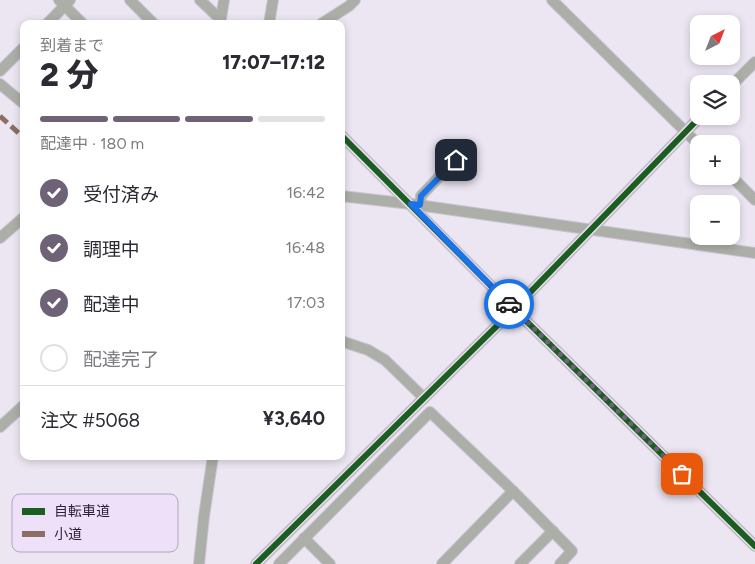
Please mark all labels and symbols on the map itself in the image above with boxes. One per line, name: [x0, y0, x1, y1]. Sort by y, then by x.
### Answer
north arrow: [690, 15, 740, 65]
pin: [435, 139, 477, 181]
courier: [484, 279, 534, 329]
pin: [661, 453, 703, 495]
legend: [12, 494, 178, 552]
text: 自転車道: [54, 503, 110, 520]
text: 小道: [54, 526, 82, 543]

